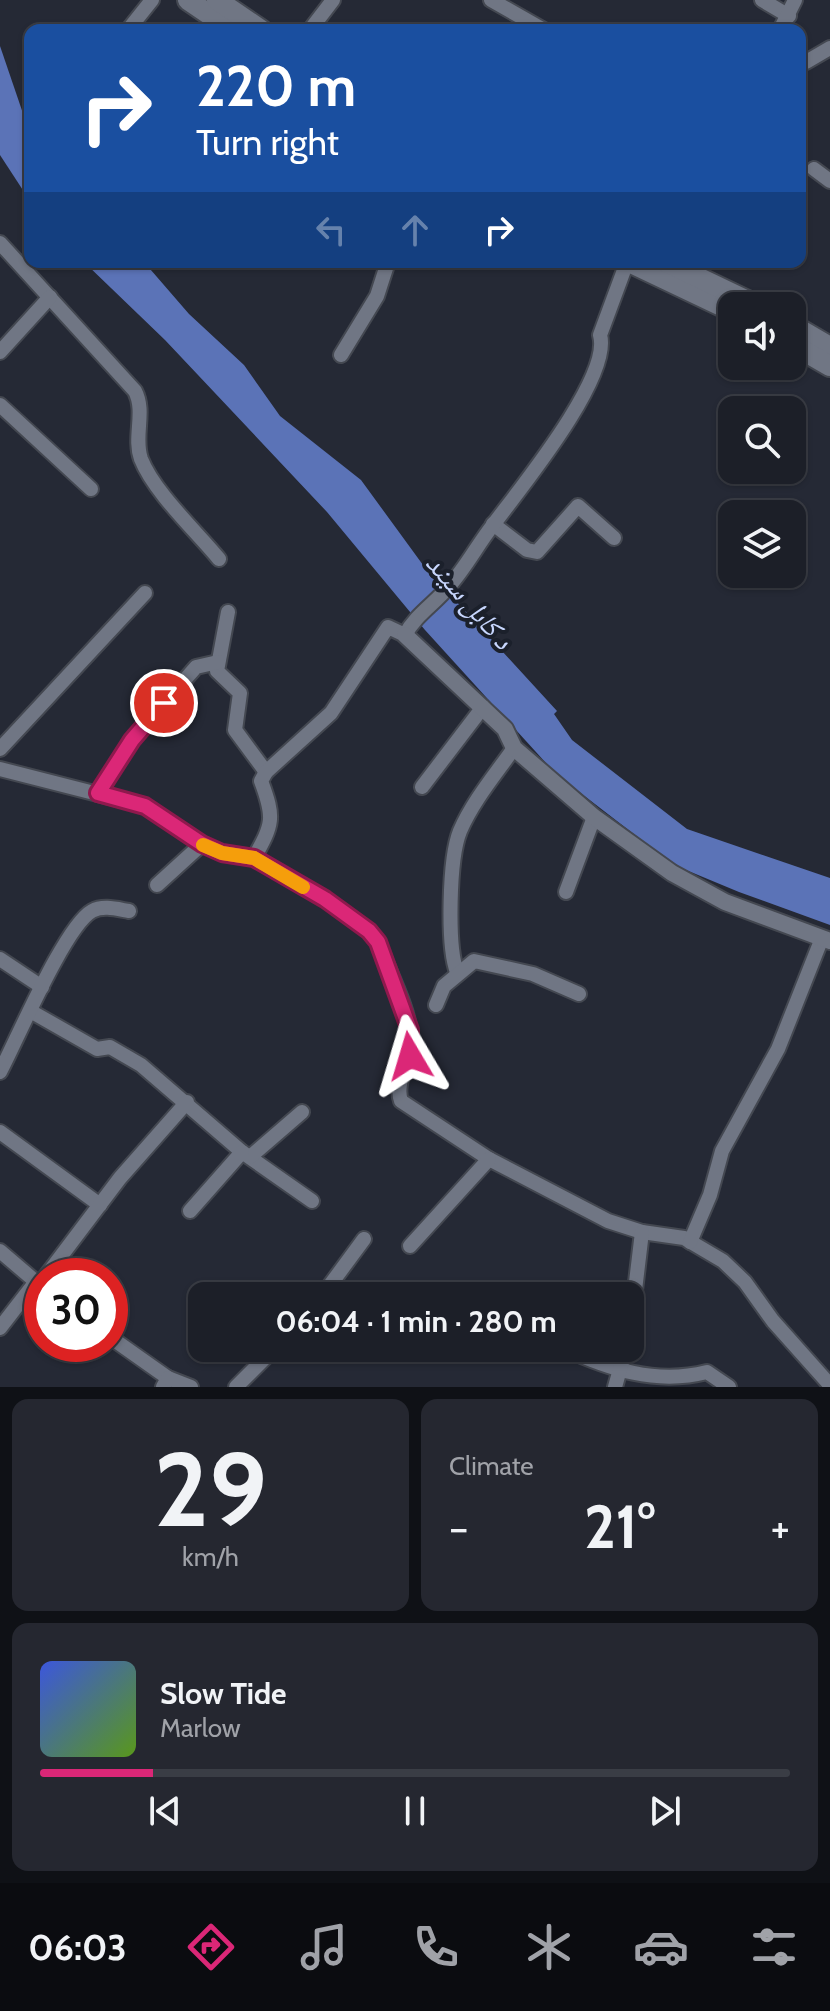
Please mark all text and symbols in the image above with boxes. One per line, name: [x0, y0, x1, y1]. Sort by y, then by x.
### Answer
text: 220 m: [196, 52, 356, 120]
icon: right: [64, 56, 168, 160]
text: Turn right: [196, 120, 339, 164]
icon: left: [309, 208, 353, 252]
icon: ahead: [393, 208, 437, 252]
icon: right: [477, 208, 521, 252]
map controls: [718, 292, 806, 588]
button: sound: [718, 292, 806, 380]
button: search: [718, 396, 806, 484]
button: layers: [718, 500, 806, 588]
water label: د کابل سيند: [418, 546, 521, 657]
pin: [130, 669, 198, 737]
icon: arrive: [142, 681, 186, 725]
position arrow: [368, 1014, 452, 1098]
speed limit sign: 30: [24, 1258, 128, 1362]
text: 06:04 · 1 min · 280 m: [275, 1303, 557, 1340]
text: 29: [154, 1426, 267, 1552]
text: Climate: [449, 1450, 534, 1482]
text: 21°: [584, 1490, 655, 1563]
text: −: [449, 1501, 468, 1554]
text: +: [771, 1501, 790, 1554]
text: km/h: [182, 1541, 239, 1573]
text: Slow Tide: [160, 1675, 287, 1712]
text: Marlow: [160, 1712, 241, 1744]
icon: previous: [143, 1789, 187, 1833]
icon: pause: [393, 1789, 437, 1833]
icon: next: [643, 1789, 687, 1833]
icon: directions: [183, 1919, 239, 1975]
icon: music: [296, 1919, 352, 1975]
icon: phone: [408, 1919, 464, 1975]
icon: climate: [521, 1919, 577, 1975]
icon: car: [633, 1919, 689, 1975]
icon: filters: [746, 1919, 802, 1975]
text: 06:03: [28, 1925, 127, 1969]

